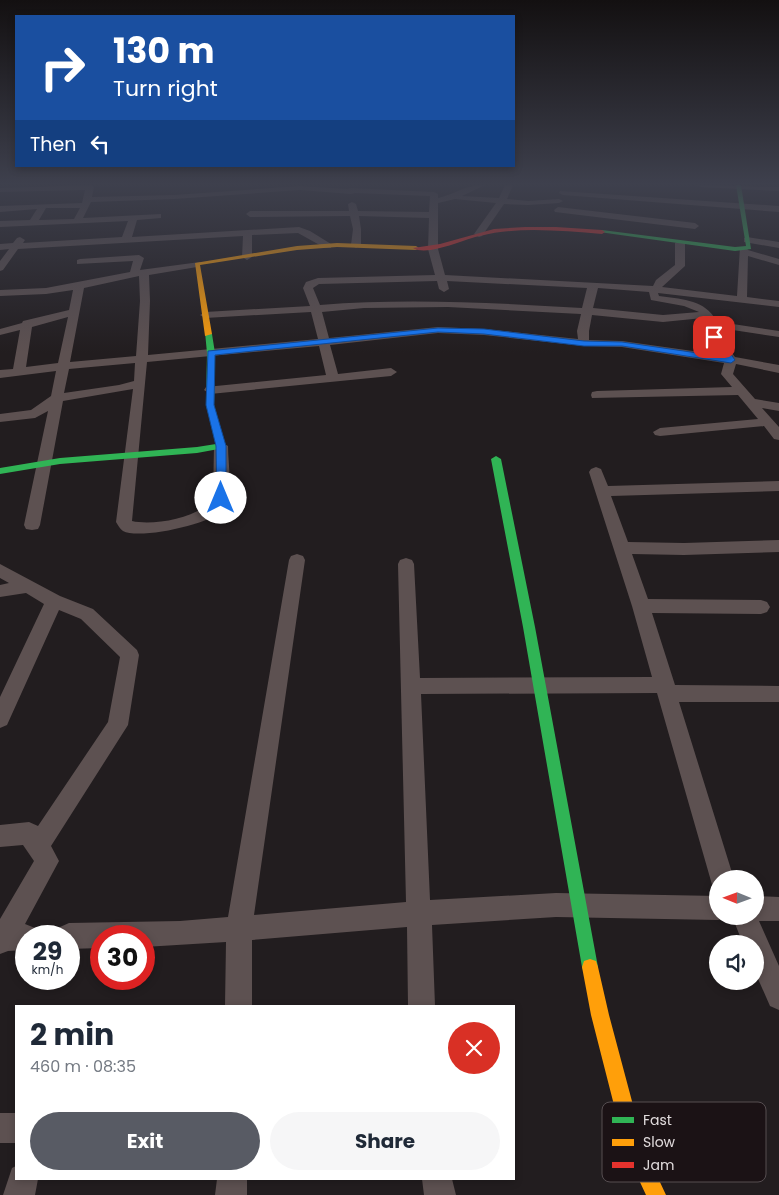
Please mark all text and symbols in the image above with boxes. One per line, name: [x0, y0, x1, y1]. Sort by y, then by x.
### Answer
text: 130 m: [113, 26, 215, 75]
icon: right: [30, 35, 95, 100]
text: Turn right: [113, 73, 218, 104]
icon: left: [86, 130, 114, 158]
text: Then: [30, 131, 76, 158]
pin: [693, 316, 735, 358]
icon: arrive: [700, 323, 728, 351]
position arrow: [194, 471, 246, 523]
north arrow: [709, 870, 764, 925]
map controls: [709, 870, 764, 990]
speed limit sign: 30: [90, 925, 155, 990]
text: 29: [33, 934, 62, 969]
button: sound: [709, 935, 764, 990]
text: km/h: [32, 961, 63, 978]
text: 2 min: [30, 1013, 114, 1056]
button: close: [448, 1022, 500, 1074]
text: 460 m · 08:35: [30, 1055, 136, 1078]
legend: [602, 1102, 766, 1182]
text: Fast: [643, 1110, 672, 1130]
button: Exit: [30, 1112, 260, 1170]
button: Share: [270, 1112, 500, 1170]
text: Slow: [643, 1132, 676, 1152]
text: Jam: [643, 1155, 674, 1175]

